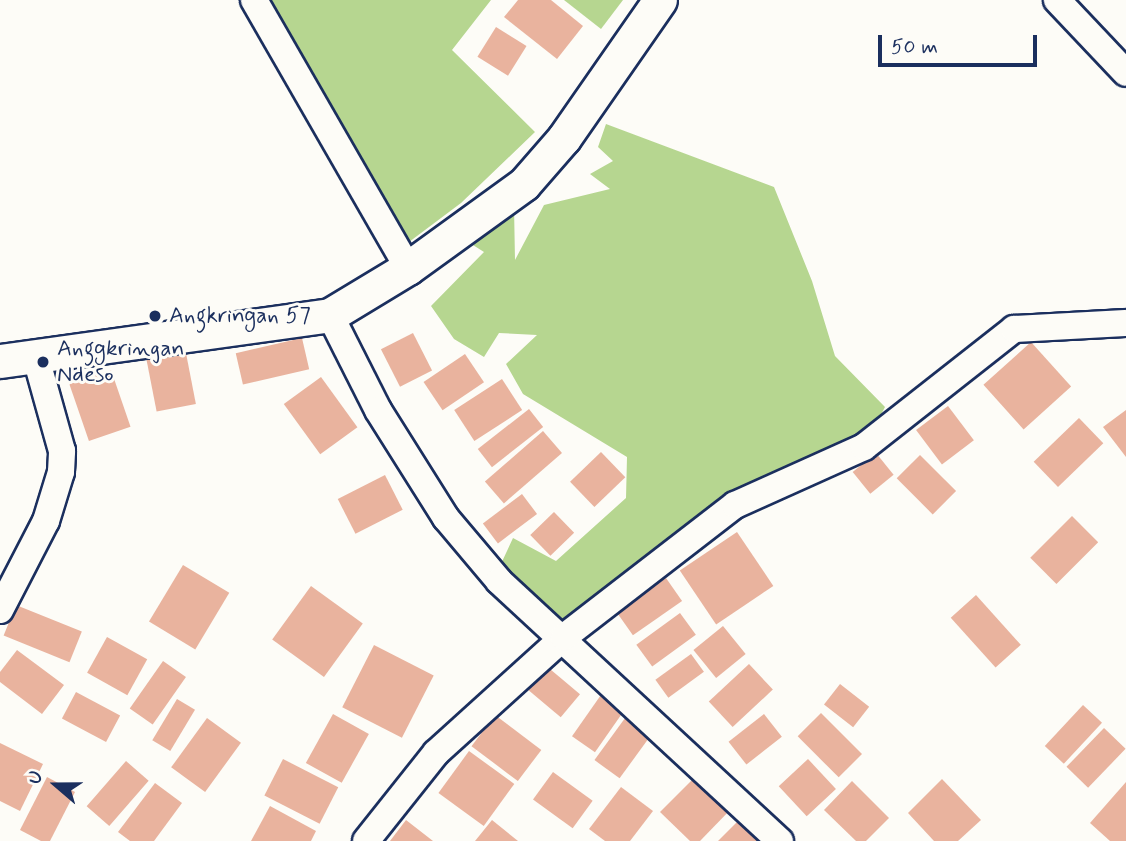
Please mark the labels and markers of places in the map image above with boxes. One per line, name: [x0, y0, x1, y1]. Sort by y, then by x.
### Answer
place label: Angkringan 57: [169, 302, 310, 330]
marker: Angkringan 57: [147, 308, 163, 324]
place label: Anggkringan Ndeso: [57, 335, 184, 389]
marker: Anggkringan Ndeso: [35, 354, 51, 370]

